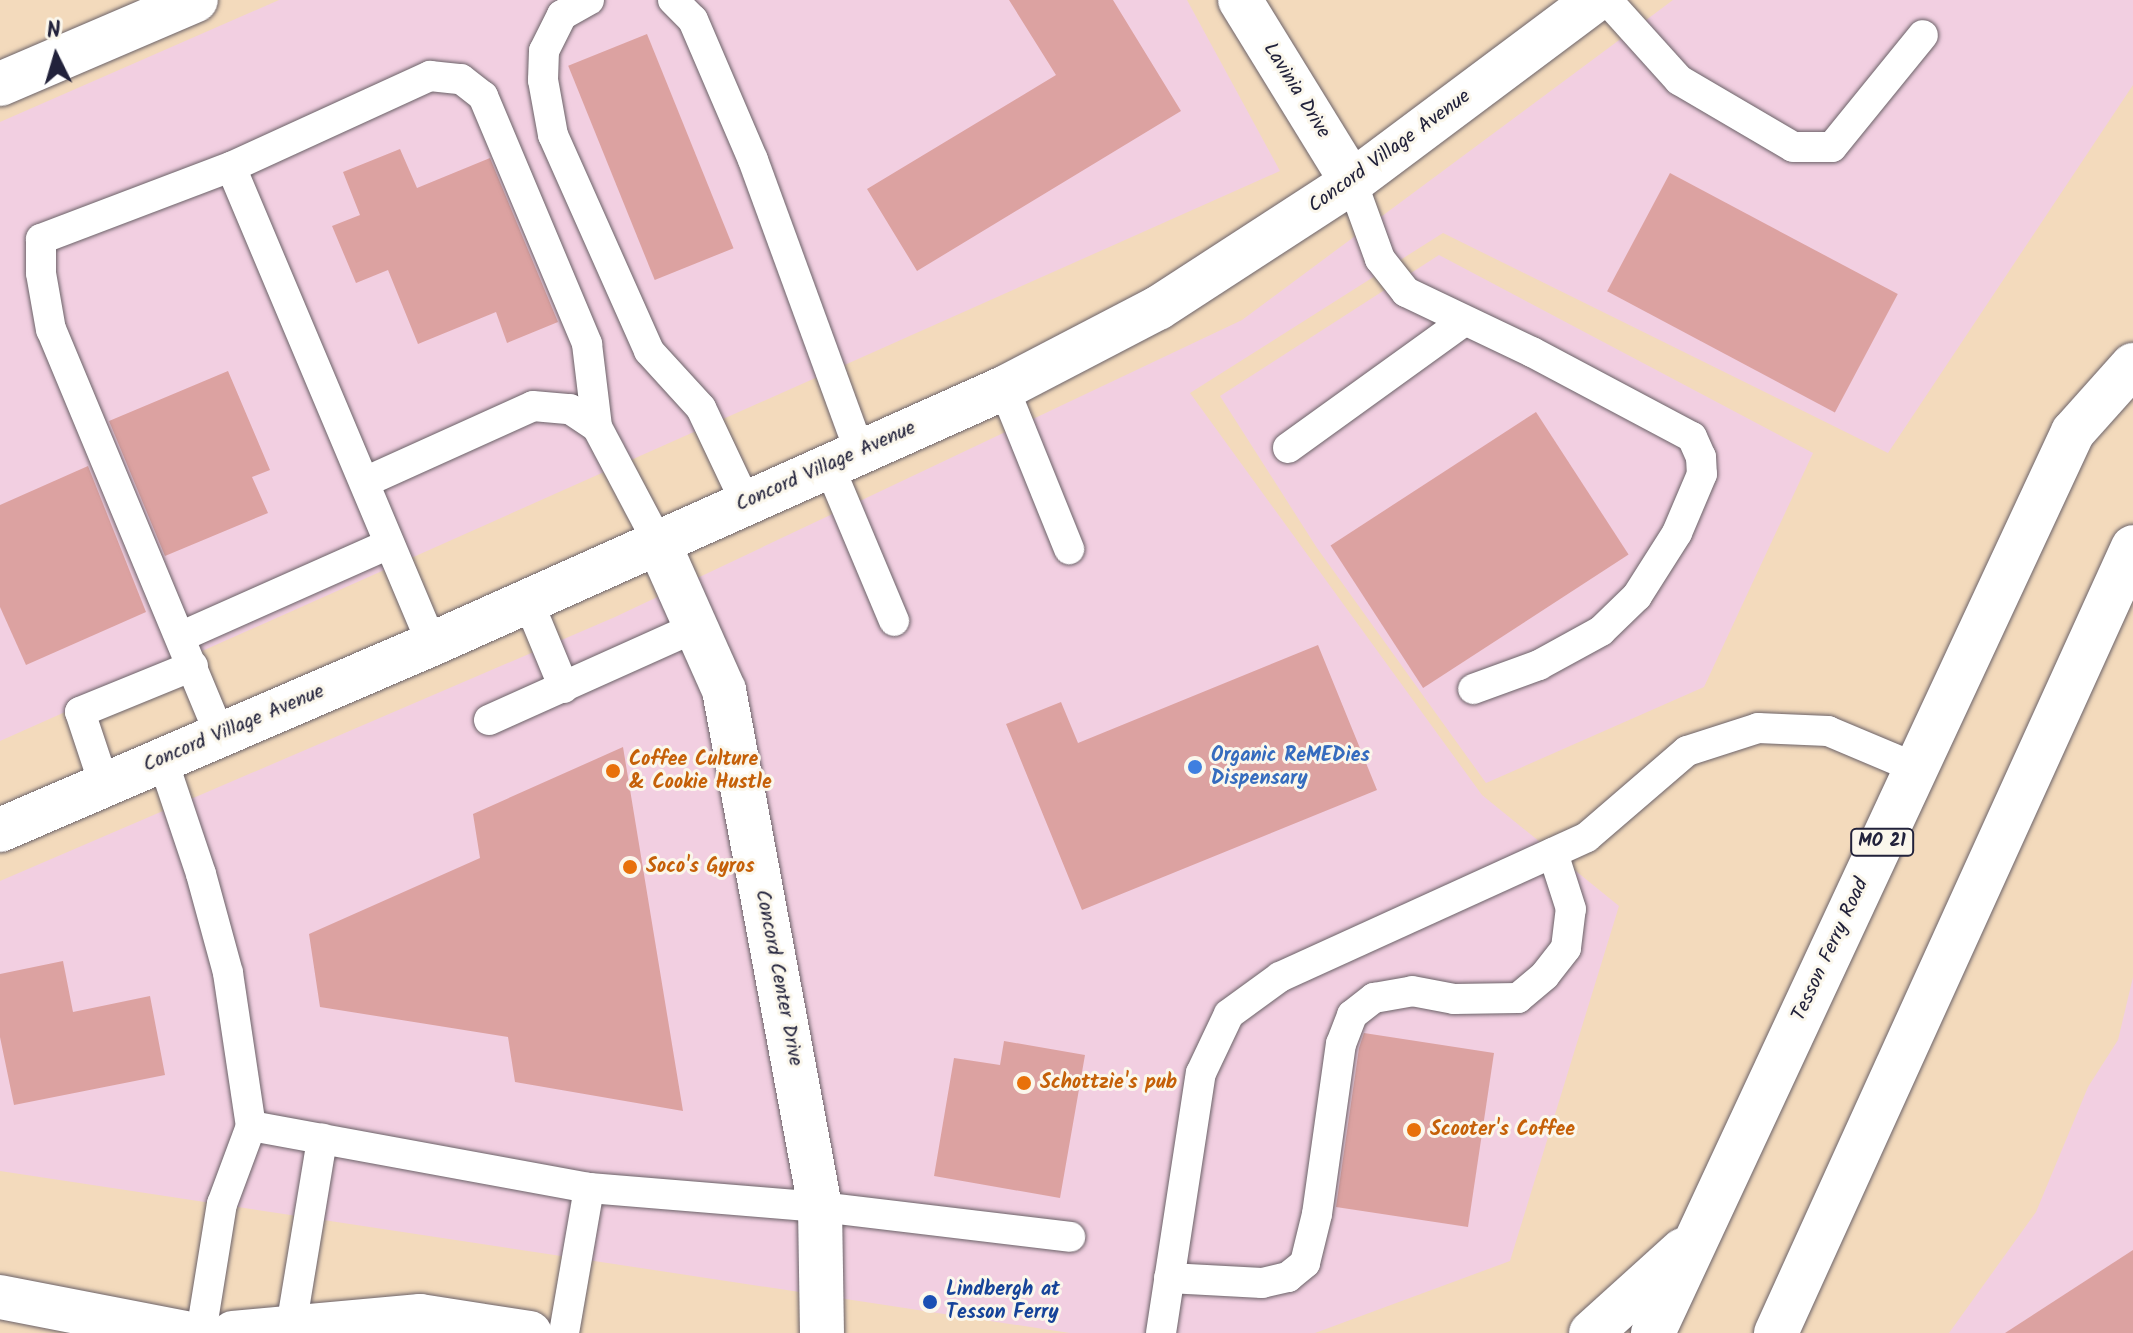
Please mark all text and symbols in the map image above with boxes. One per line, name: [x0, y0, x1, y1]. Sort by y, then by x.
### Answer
text: N: [45, 14, 62, 50]
north arrow: [16, 16, 96, 96]
street label: Lavinia Drive: [1257, 39, 1335, 143]
street label: Concord Village Avenue: [1304, 85, 1476, 219]
street label: Concord Village Avenue: [732, 417, 920, 517]
street label: Concord Village Avenue: [140, 680, 328, 778]
place label: Organic ReMEDies Dispensary: [1211, 744, 1370, 791]
place label: Coffee Culture & Cookie Hustle: [629, 748, 772, 795]
marker: Organic ReMEDies Dispensary: [1186, 758, 1204, 776]
marker: Coffee Culture & Cookie Hustle: [604, 762, 622, 780]
road number: MO 21: [1850, 828, 1914, 856]
place label: Soco's Gyros: [646, 855, 755, 879]
marker: Soco's Gyros: [621, 858, 639, 876]
street label: Tesson Ferry Road: [1787, 875, 1875, 1025]
street label: Concord Center Drive: [749, 888, 807, 1068]
place label: Schottzie's pub: [1040, 1071, 1177, 1095]
marker: Schottzie's pub: [1015, 1074, 1033, 1092]
place label: Scooter's Coffee: [1430, 1118, 1575, 1142]
marker: Scooter's Coffee: [1405, 1121, 1423, 1139]
place label: Lindbergh at Tesson Ferry: [946, 1278, 1060, 1325]
marker: Lindbergh at Tesson Ferry: [921, 1293, 939, 1311]

